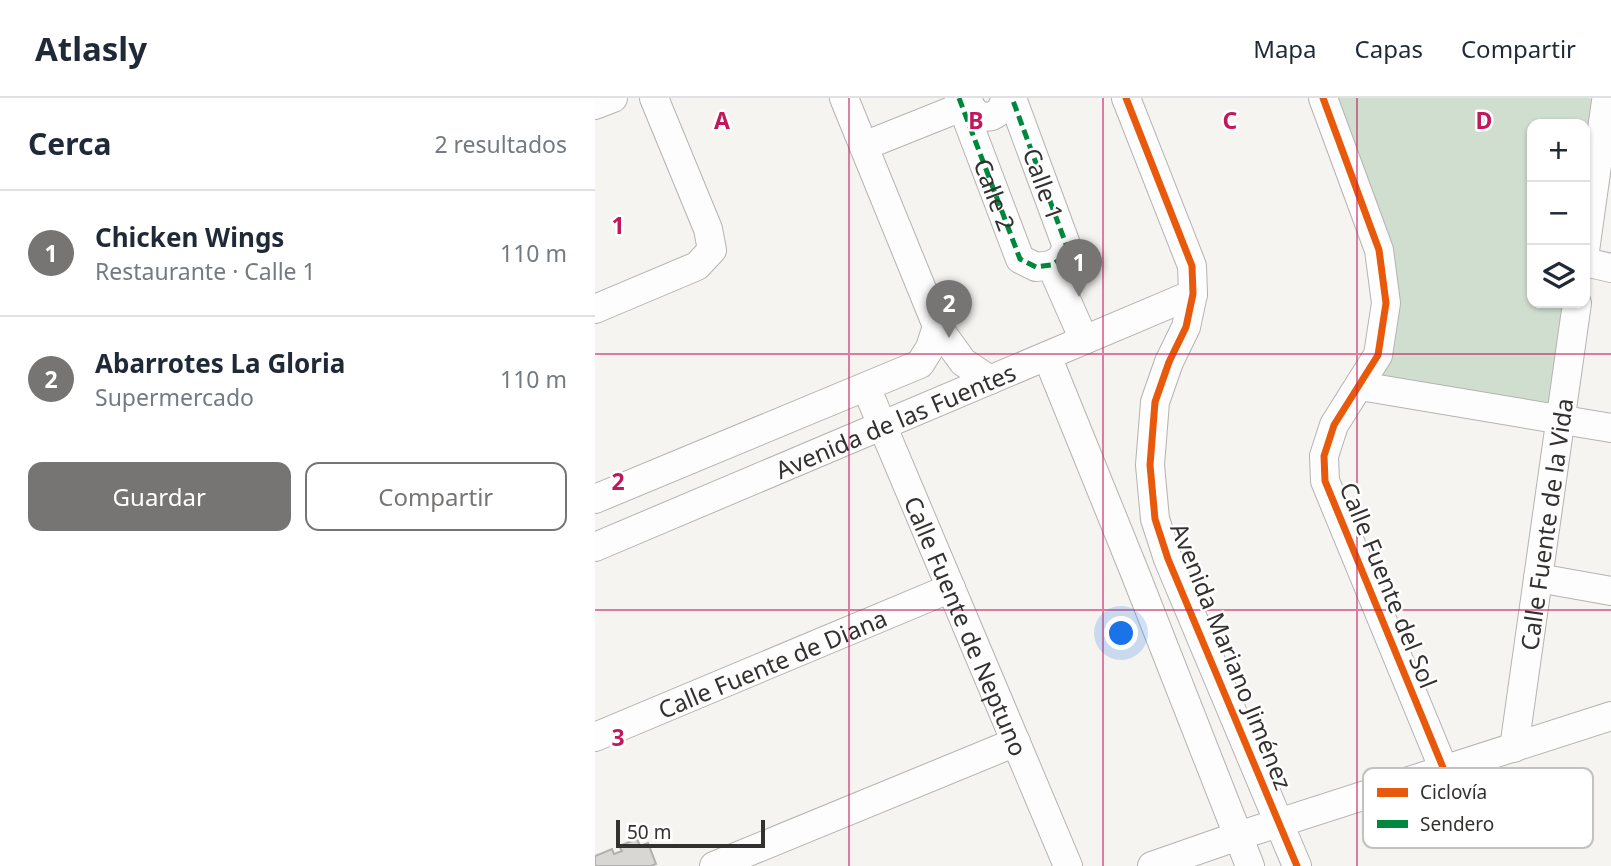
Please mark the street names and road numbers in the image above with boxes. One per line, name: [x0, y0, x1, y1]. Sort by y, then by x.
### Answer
street label: Calle 1: [1016, 143, 1072, 225]
street label: Calle 2: [967, 154, 1024, 235]
street label: Avenida de las Fuentes: [770, 355, 1020, 485]
street label: Calle Fuente de la Vida: [1512, 396, 1580, 652]
street label: Calle Fuente del Sol: [1333, 477, 1445, 693]
street label: Calle Fuente de Neptuno: [897, 491, 1036, 761]
street label: Avenida Mariano Jiménez: [1163, 518, 1301, 794]
street label: Calle Fuente de Diana: [653, 600, 892, 725]

